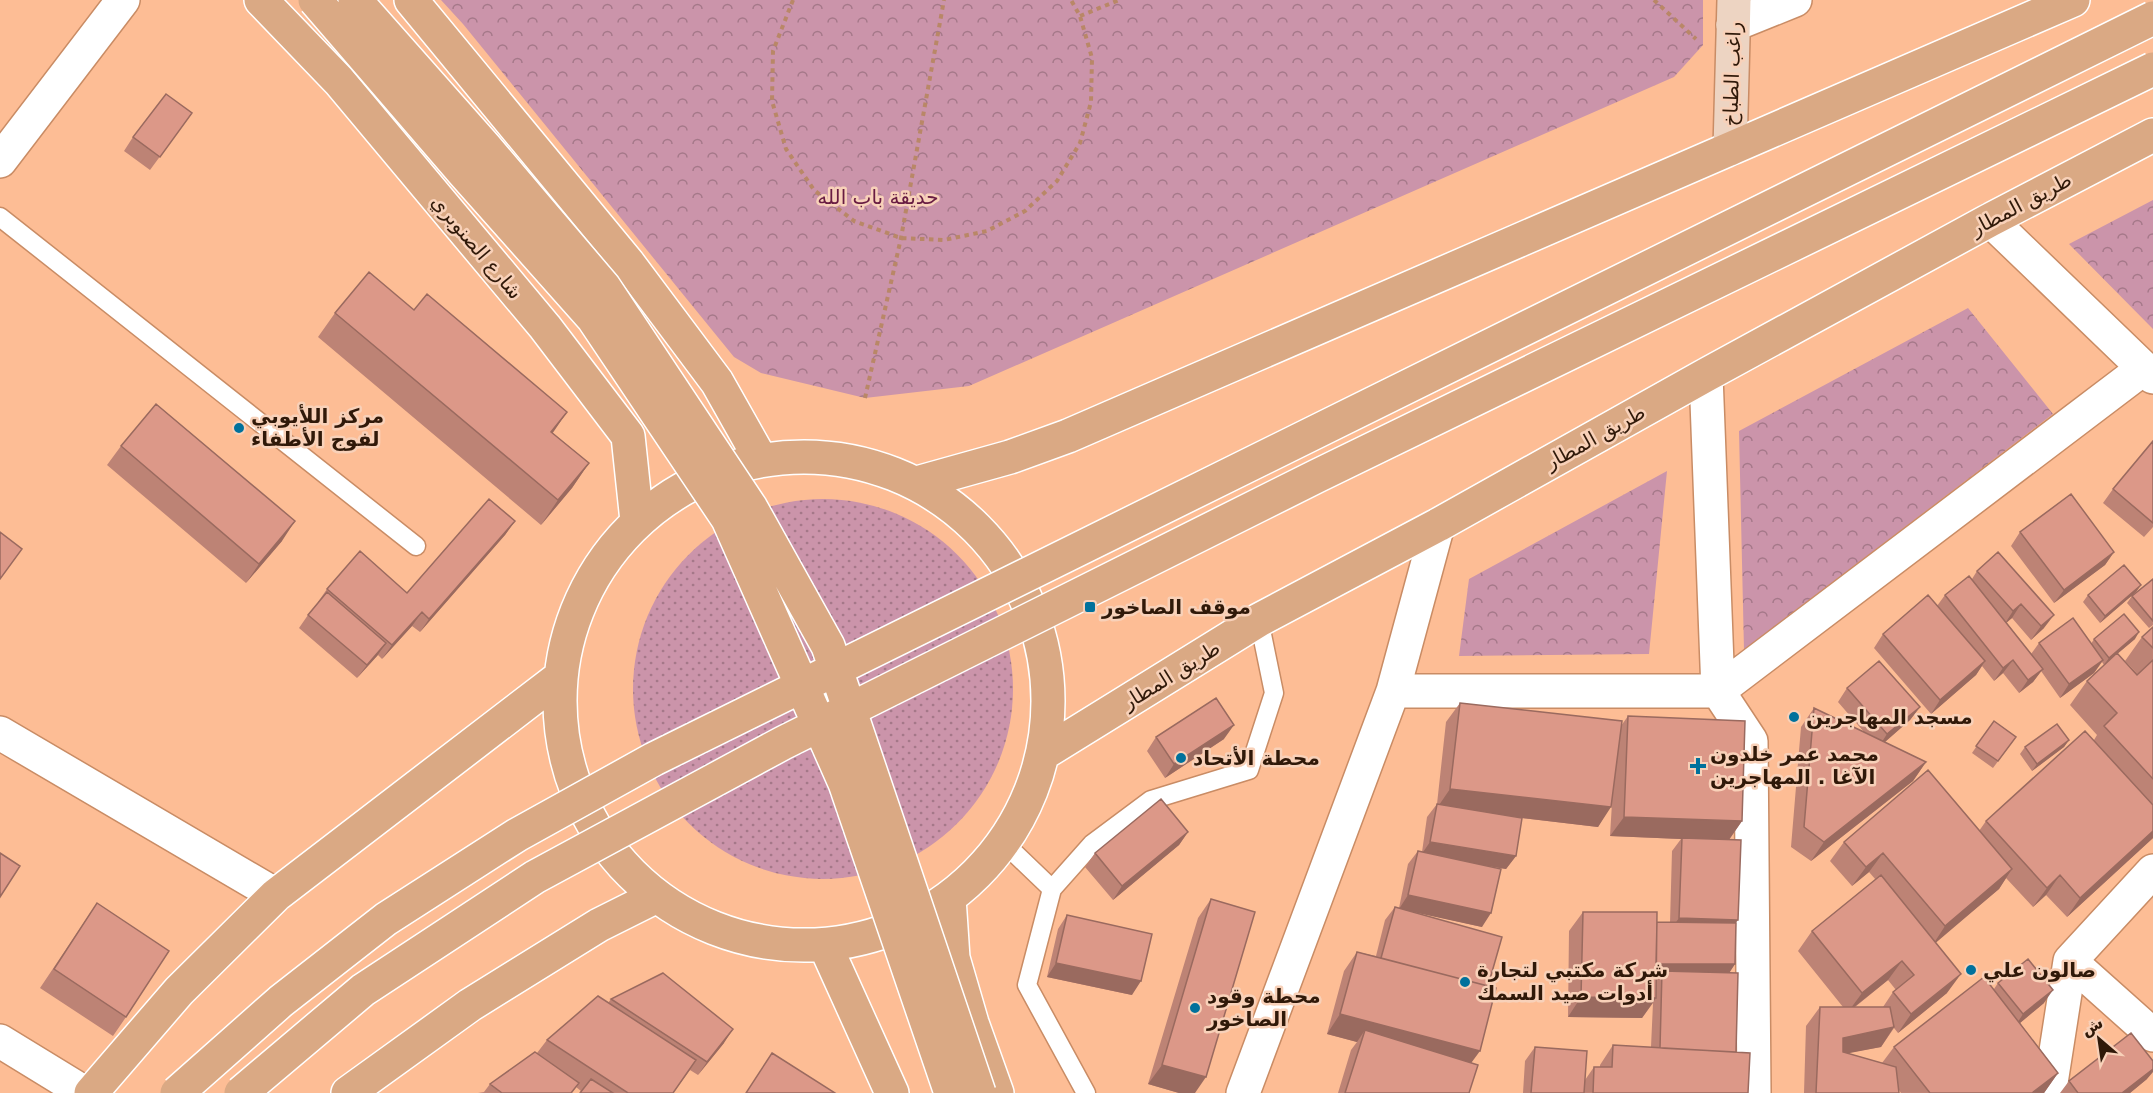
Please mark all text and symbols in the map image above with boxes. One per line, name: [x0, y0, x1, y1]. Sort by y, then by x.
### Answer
street label: راغب الطباخ: [1718, 21, 1746, 127]
street label: طريق المطار: [1966, 167, 2076, 241]
park label: حديقة باب الله: [817, 185, 939, 209]
street label: شارع الصنوبري: [426, 190, 527, 305]
street label: طريق المطار: [1540, 400, 1649, 475]
place label: مركز اللأيوبي لفوج الأطفاء: [251, 403, 384, 451]
marker: مركز اللأيوبي لفوج الأطفاء: [232, 421, 246, 435]
place label: موقف الصاخور: [1101, 595, 1251, 619]
marker: موقف الصاخور: [1083, 600, 1097, 614]
street label: طريق المطار: [1117, 635, 1224, 715]
place label: مسجد المهاجرين: [1806, 705, 1973, 729]
marker: مسجد المهاجرين: [1787, 710, 1801, 724]
place label: محمد عمر خلدون الآغا . المهاجرين: [1710, 742, 1879, 789]
place label: محطة الأتحاد: [1193, 745, 1320, 770]
marker: محطة الأتحاد: [1174, 751, 1188, 765]
marker: محمد عمر خلدون الآغا . المهاجرين: [1691, 759, 1705, 773]
place label: شركة مكتبي لتجارة أدوات صيد السمك: [1477, 958, 1668, 1005]
place label: صالون علي: [1983, 958, 2096, 983]
marker: صالون علي: [1964, 963, 1978, 977]
marker: شركة مكتبي لتجارة أدوات صيد السمك: [1458, 975, 1472, 989]
place label: محطة وقود الصاخور: [1206, 984, 1321, 1031]
marker: محطة وقود الصاخور: [1188, 1001, 1202, 1015]
north arrow: [2069, 1009, 2129, 1069]
text: ش: [2078, 1013, 2106, 1040]

